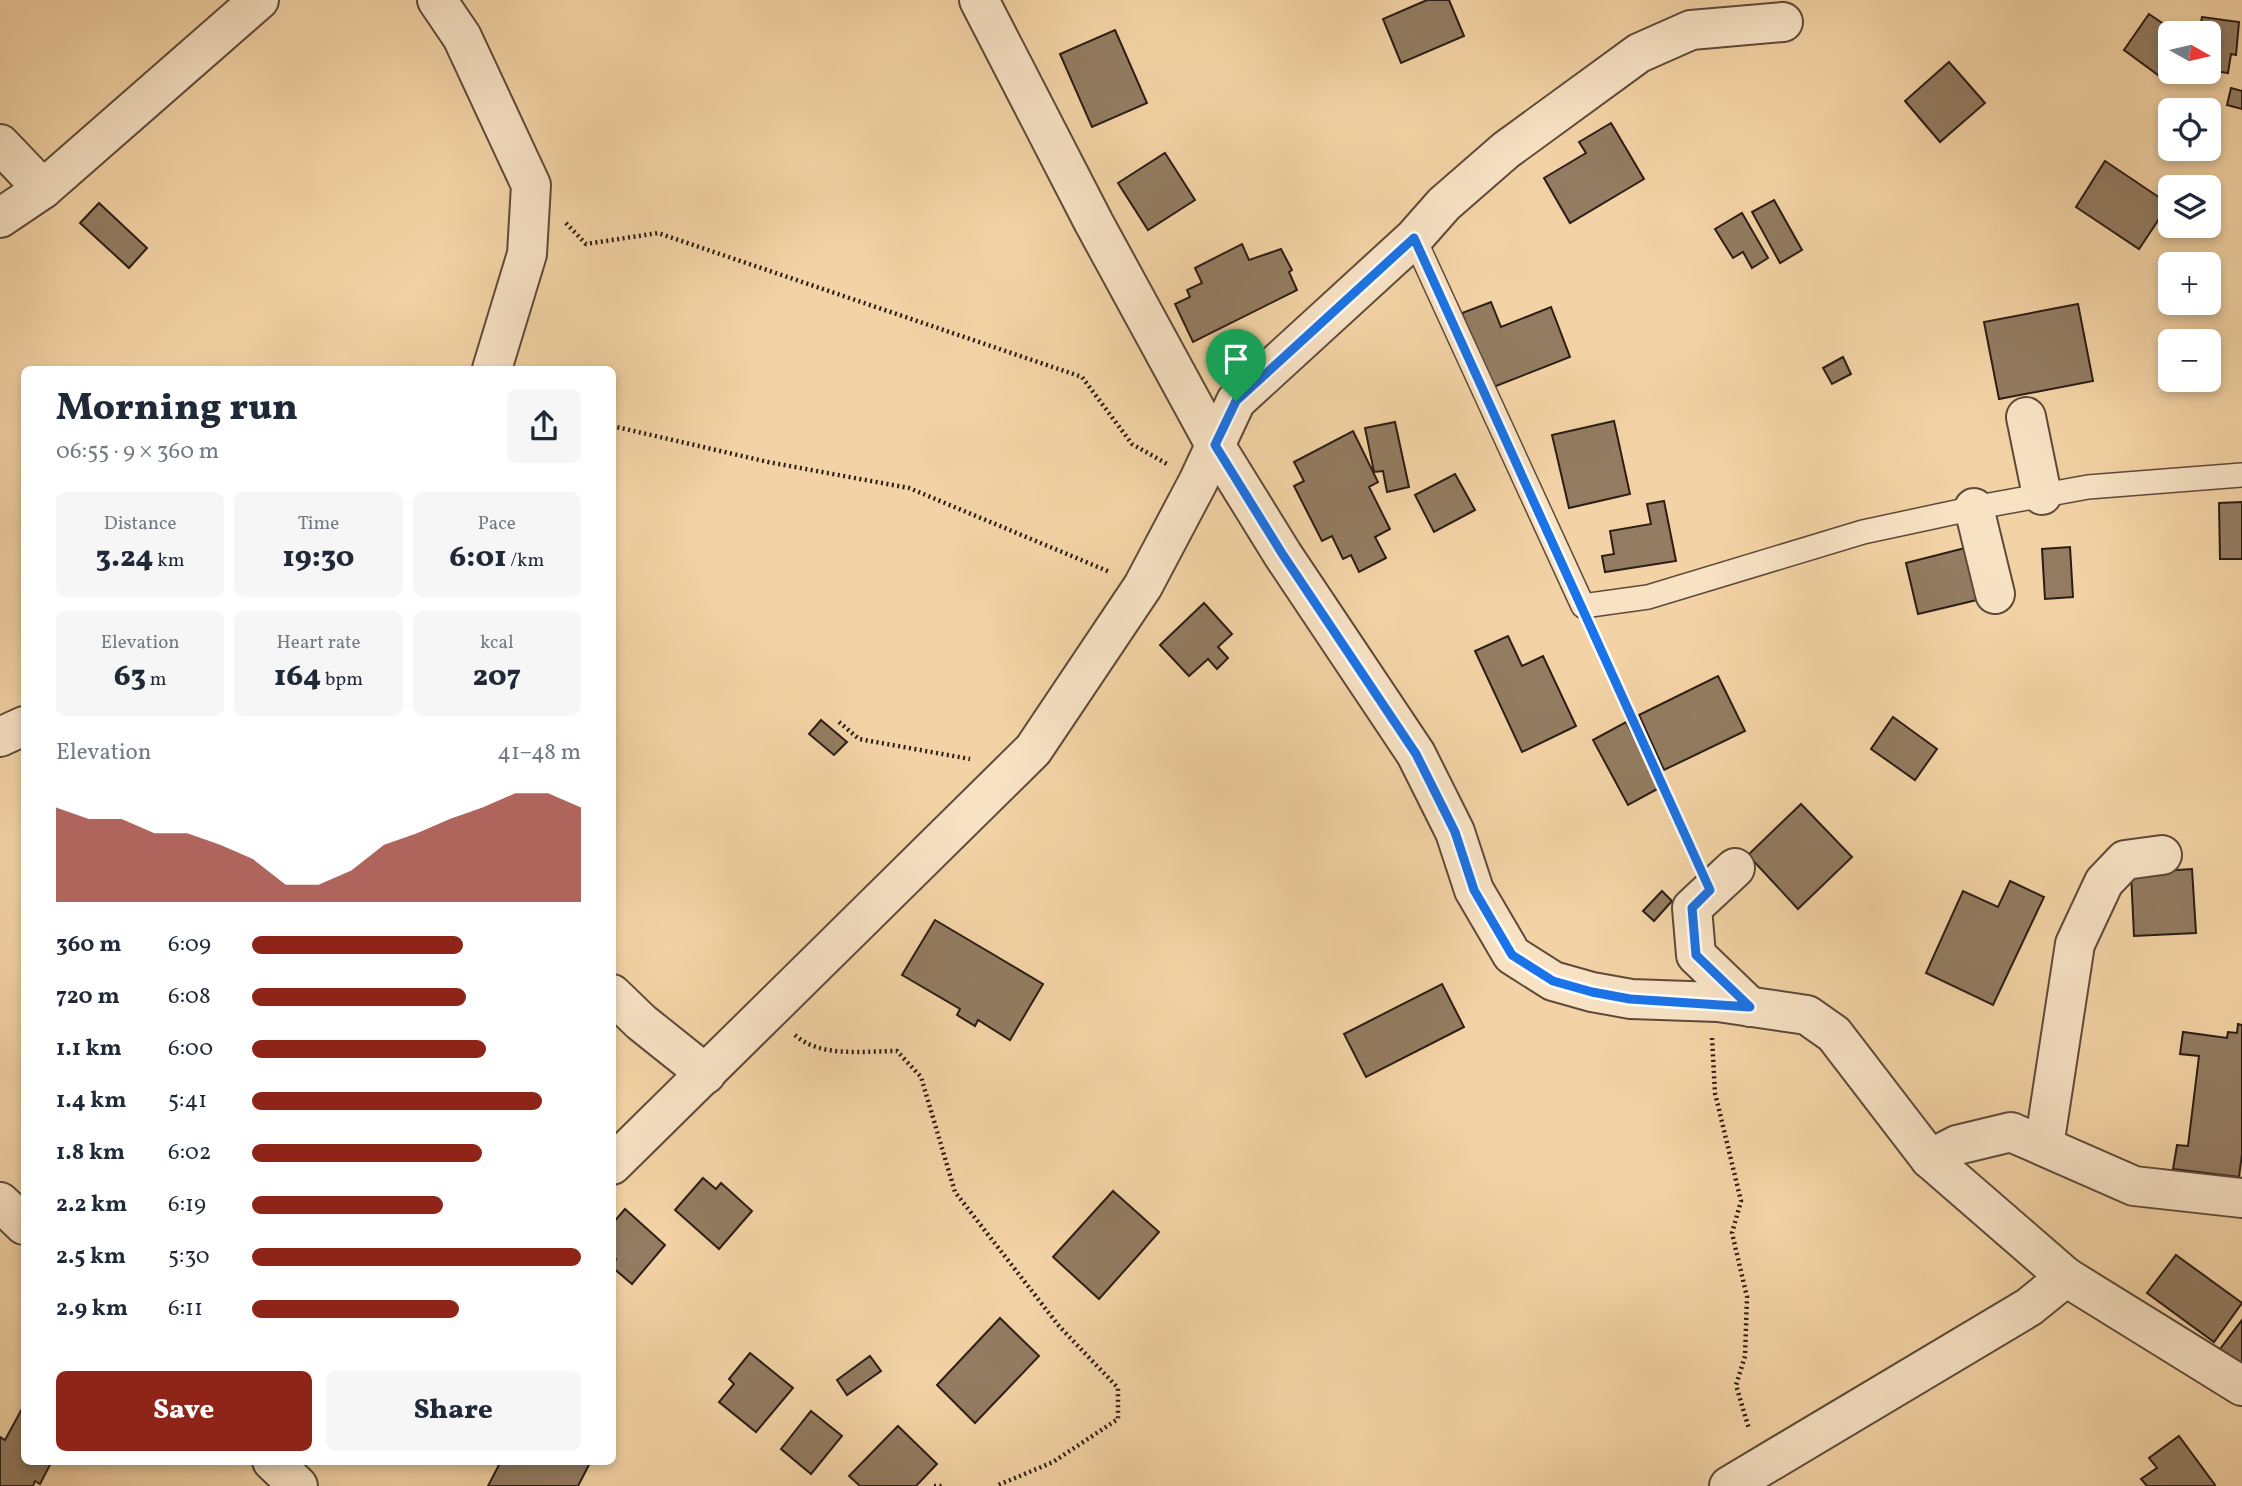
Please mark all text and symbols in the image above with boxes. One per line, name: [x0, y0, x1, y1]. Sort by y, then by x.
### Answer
north arrow: [2158, 21, 2221, 84]
map controls: [2158, 21, 2221, 392]
button: locate: [2158, 98, 2221, 161]
button: layers: [2158, 175, 2221, 238]
button: +: [2158, 252, 2221, 315]
pin: [1206, 329, 1266, 401]
button: −: [2158, 329, 2221, 392]
icon: arrive: [1217, 340, 1255, 378]
text: Morning run: [56, 383, 298, 436]
button: share: [507, 389, 581, 463]
text: 06:55 · 9 × 360 m: [56, 436, 219, 468]
text: Distance: [104, 511, 177, 537]
text: Time: [298, 511, 339, 537]
text: Pace: [478, 511, 516, 537]
text: 3.24: [96, 537, 154, 579]
text: 19:30: [283, 537, 354, 579]
text: 6:01: [449, 537, 506, 579]
text: km: [154, 548, 185, 574]
text: /km: [506, 548, 544, 574]
text: Elevation: [101, 630, 180, 656]
text: Heart rate: [277, 630, 360, 656]
text: kcal: [480, 630, 514, 656]
text: 63: [114, 656, 146, 698]
text: 164: [274, 656, 321, 698]
text: 207: [473, 656, 521, 698]
text: m: [146, 667, 167, 693]
text: bpm: [321, 667, 363, 693]
text: Elevation: [56, 737, 152, 769]
text: 41–48 m: [497, 737, 581, 769]
text: 360 m: [56, 929, 121, 961]
text: 6:09: [168, 929, 211, 961]
text: 720 m: [56, 981, 120, 1013]
text: 6:08: [168, 981, 211, 1013]
text: 1.1 km: [56, 1033, 122, 1065]
text: 6:00: [168, 1033, 213, 1065]
text: 1.4 km: [56, 1085, 127, 1117]
text: 5:41: [168, 1085, 207, 1117]
text: 1.8 km: [56, 1137, 125, 1169]
text: 6:02: [168, 1137, 211, 1169]
text: 2.2 km: [56, 1189, 127, 1221]
text: 6:19: [168, 1189, 206, 1221]
text: 2.5 km: [56, 1241, 126, 1273]
text: 5:30: [168, 1241, 210, 1273]
text: 2.9 km: [56, 1293, 128, 1325]
text: 6:11: [168, 1293, 203, 1325]
button: Save: [56, 1371, 312, 1451]
button: Share: [326, 1371, 581, 1451]

